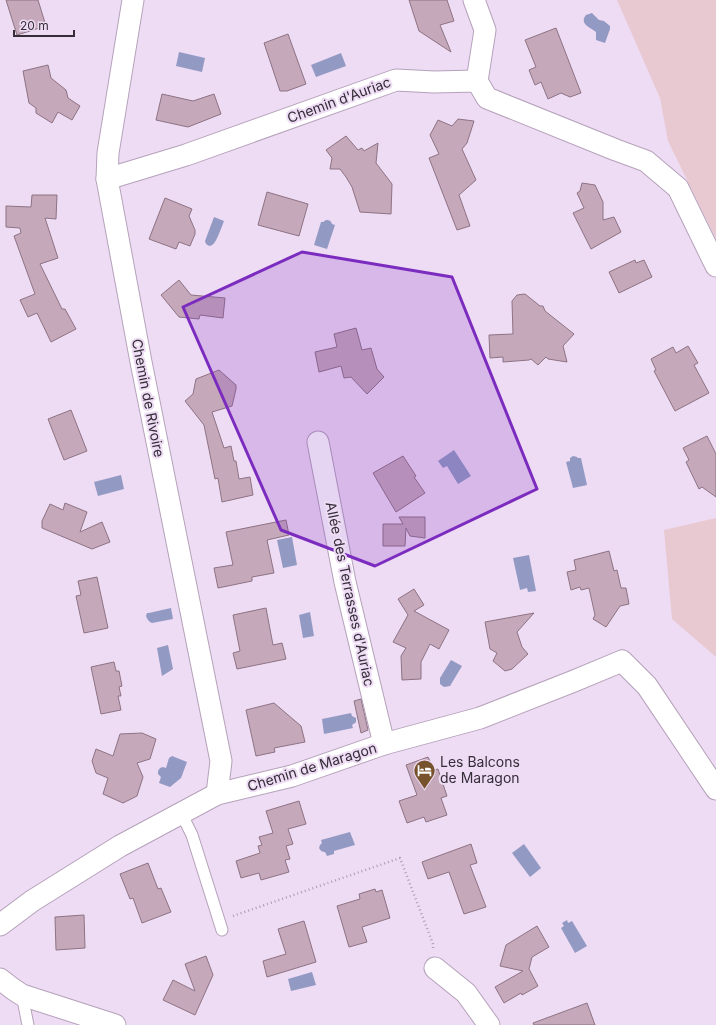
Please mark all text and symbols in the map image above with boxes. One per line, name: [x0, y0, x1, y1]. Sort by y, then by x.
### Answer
scale bar: [14, 12, 74, 38]
text: 20 m: [20, 18, 49, 33]
street label: Chemin d'Auriac: [285, 73, 393, 126]
street label: Chemin de Rivoire: [129, 337, 168, 459]
street label: Allée des Terrasses d'Auriac: [323, 500, 378, 688]
street label: Chemin de Maragon: [245, 739, 378, 794]
place label: Les Balcons de Maragon: [440, 753, 520, 786]
hotel icon: Les Balcons de Maragon: [412, 757, 438, 790]

